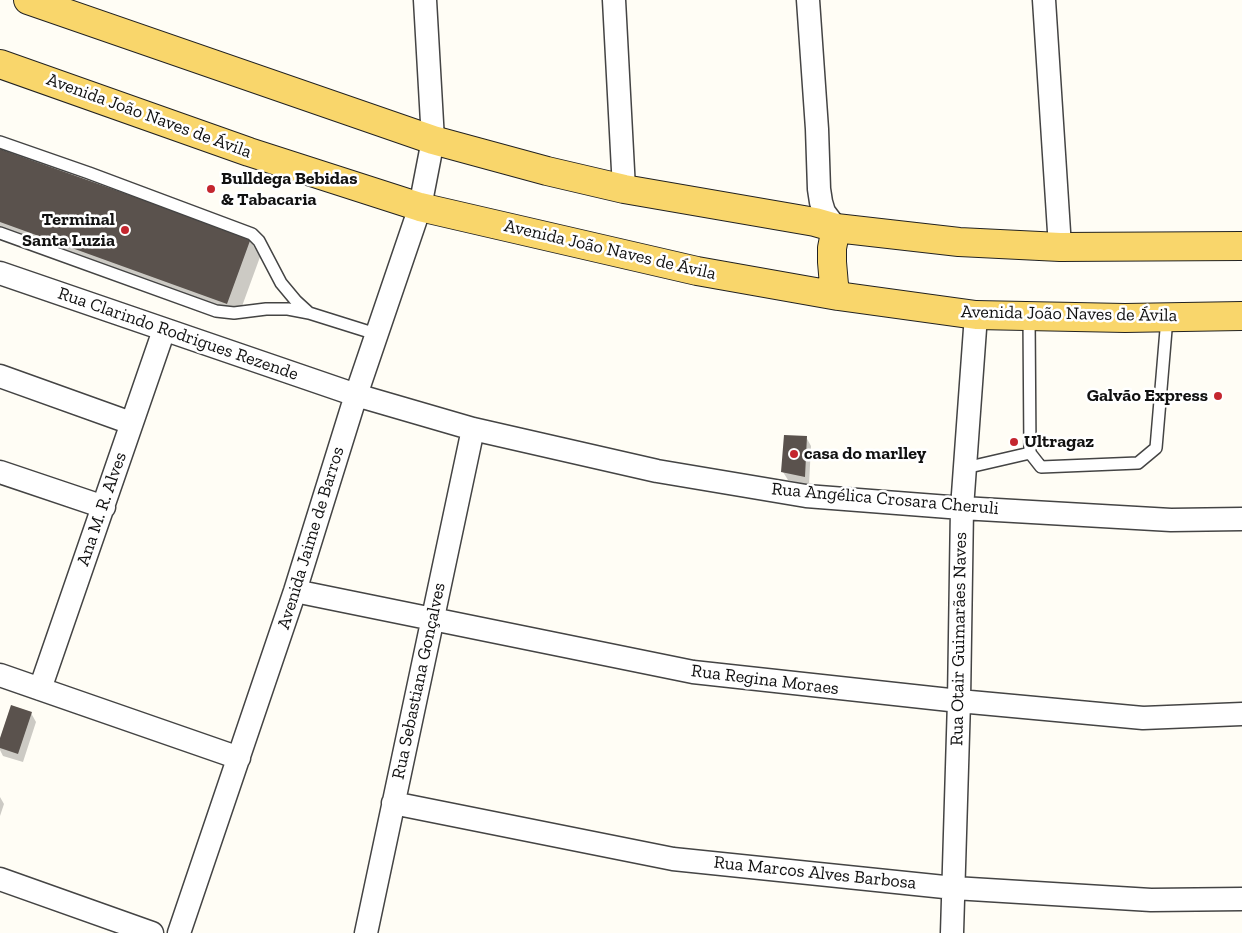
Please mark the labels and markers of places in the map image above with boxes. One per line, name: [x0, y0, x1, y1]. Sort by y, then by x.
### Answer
place label: Bulldega Bebidas & Tabacaria: [221, 168, 357, 210]
marker: Bulldega Bebidas & Tabacaria: [205, 183, 217, 195]
place label: Terminal Santa Luzia: [22, 209, 115, 252]
marker: Terminal Santa Luzia: [119, 224, 131, 236]
place label: Galvão Express: [1087, 385, 1208, 407]
marker: Galvão Express: [1212, 390, 1224, 402]
place label: Ultragaz: [1024, 431, 1094, 453]
marker: Ultragaz: [1008, 436, 1020, 448]
place label: casa do marlley: [804, 443, 926, 465]
marker: casa do marlley: [788, 448, 800, 460]

